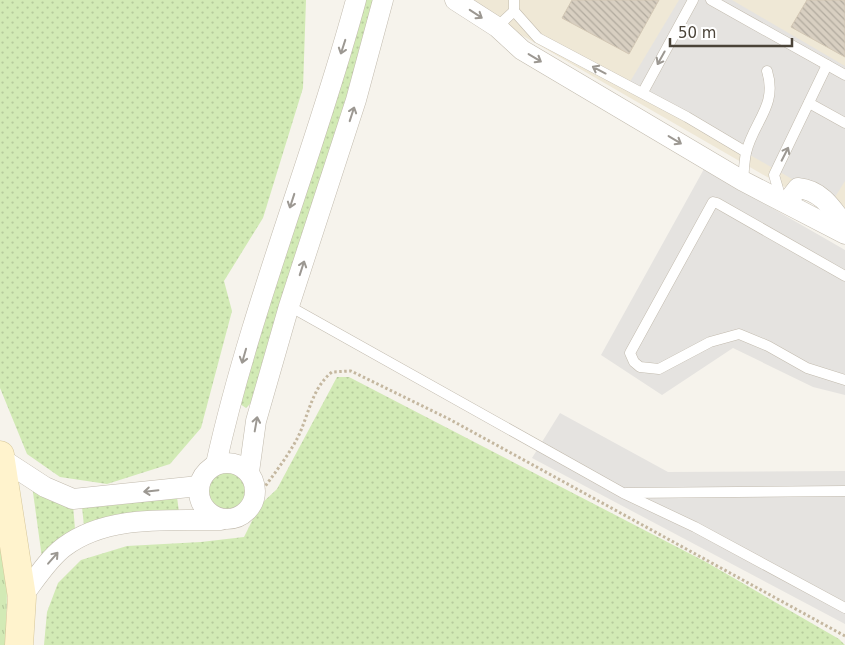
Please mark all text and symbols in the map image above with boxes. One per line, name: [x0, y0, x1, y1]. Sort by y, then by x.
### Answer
one-way arrow: [469, 8, 483, 19]
scale bar: [670, 15, 792, 47]
text: 50 m: [678, 24, 716, 42]
one-way arrow: [338, 39, 348, 55]
one-way arrow: [656, 51, 666, 66]
one-way arrow: [527, 53, 541, 63]
one-way arrow: [592, 65, 607, 75]
one-way arrow: [347, 106, 357, 122]
one-way arrow: [667, 136, 681, 146]
one-way arrow: [781, 147, 790, 162]
one-way arrow: [287, 193, 296, 208]
one-way arrow: [297, 261, 307, 277]
one-way arrow: [239, 348, 248, 364]
one-way arrow: [252, 417, 261, 433]
one-way arrow: [143, 486, 159, 496]
one-way arrow: [47, 552, 59, 565]

